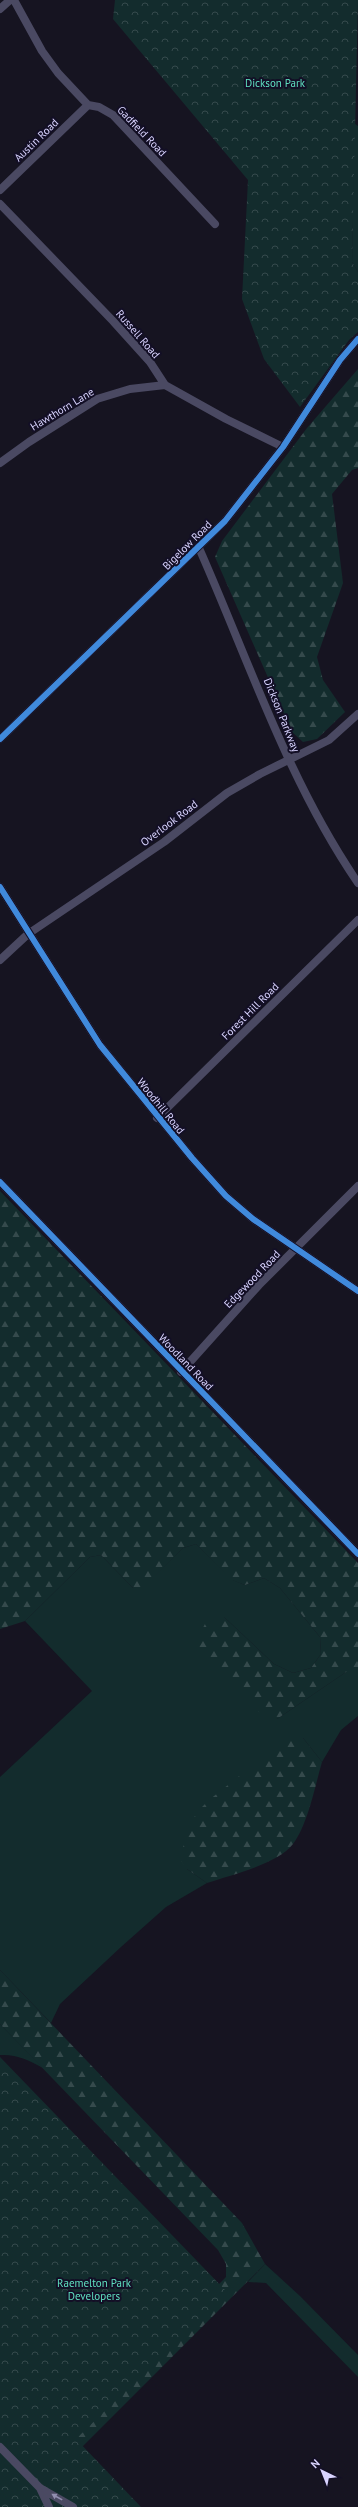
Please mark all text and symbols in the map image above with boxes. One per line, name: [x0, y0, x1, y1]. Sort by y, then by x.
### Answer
park label: Dickson Park: [245, 76, 306, 90]
street label: Gadfield Road: [114, 103, 170, 159]
street label: Austin Road: [11, 115, 61, 164]
street label: Russell Road: [113, 307, 163, 361]
street label: Hawthorn Lane: [28, 384, 97, 433]
street label: Bigelow Road: [159, 517, 215, 573]
street label: Dickson Parkway: [261, 676, 304, 755]
street label: Overlook Road: [138, 797, 200, 849]
street label: Forest Hill Road: [218, 979, 282, 1043]
street label: Woodhill Road: [134, 1075, 188, 1137]
street label: Edgewood Road: [221, 1247, 283, 1311]
street label: Woodland Road: [156, 1331, 217, 1393]
park label: Raemelton Park Developers: [57, 2276, 132, 2303]
north arrow: [302, 2451, 342, 2491]
text: N: [308, 2456, 323, 2471]
one-way arrow: [51, 2494, 63, 2500]

